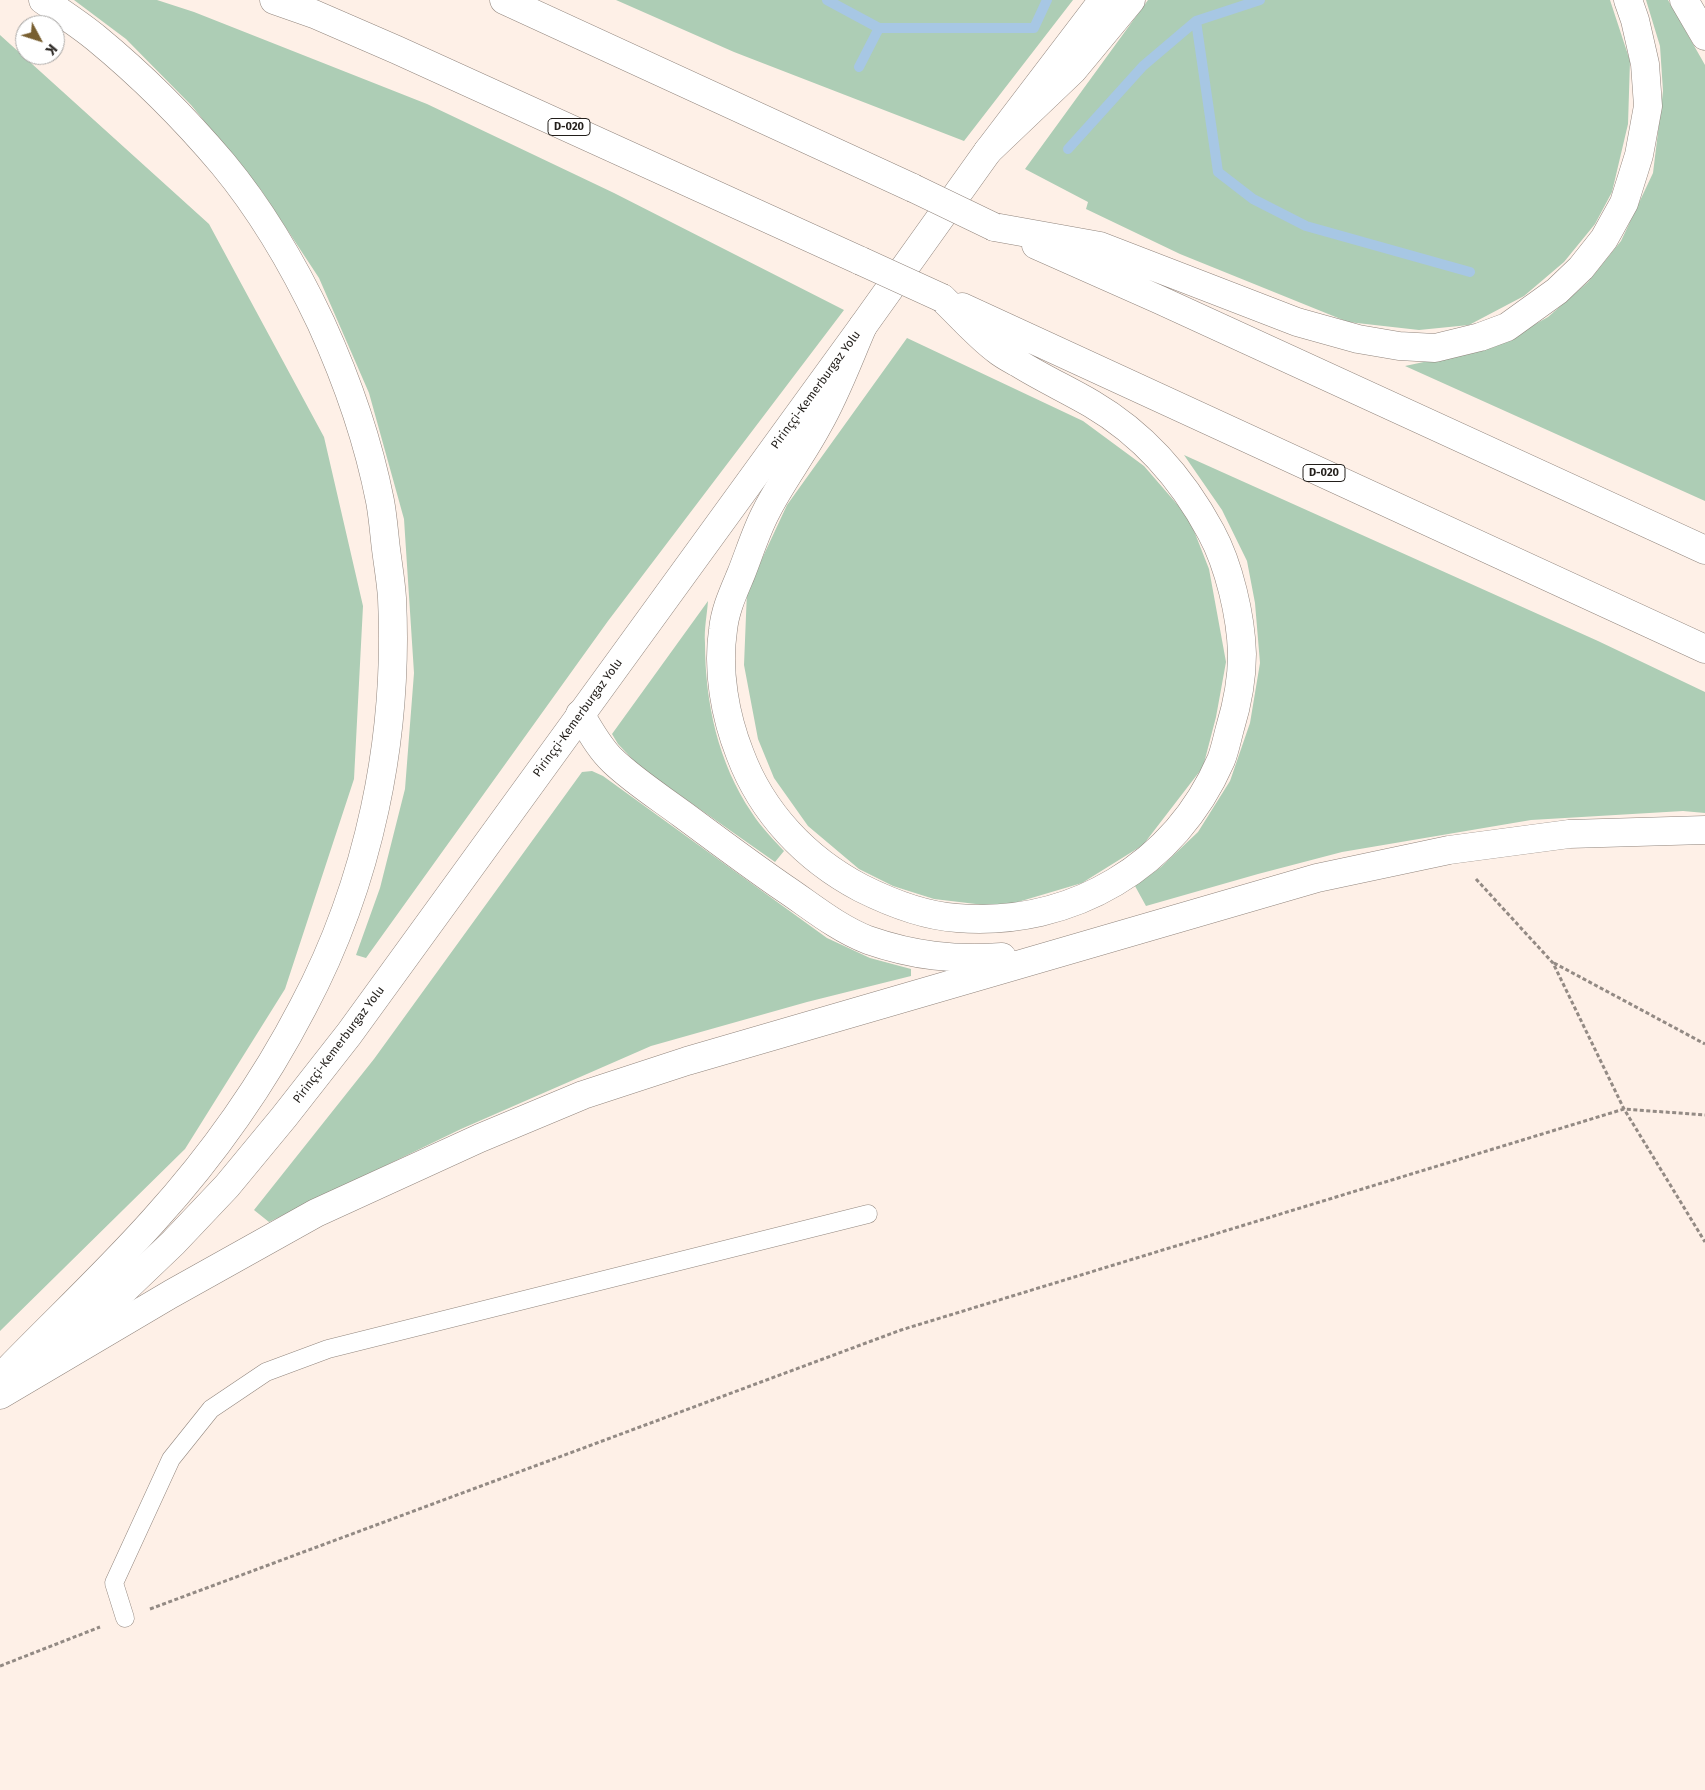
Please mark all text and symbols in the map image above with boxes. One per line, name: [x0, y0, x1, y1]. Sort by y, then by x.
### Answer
north arrow: [15, 15, 65, 65]
text: K: [42, 40, 60, 58]
road number: D-020: [548, 118, 590, 136]
street label: Pirinççi-Kemerburgaz Yolu: [768, 328, 864, 452]
road number: D-020: [1303, 464, 1345, 482]
street label: Pirinççi-Kemerburgaz Yolu: [530, 656, 626, 780]
street label: Pirinççi-Kemerburgaz Yolu: [290, 984, 388, 1106]

